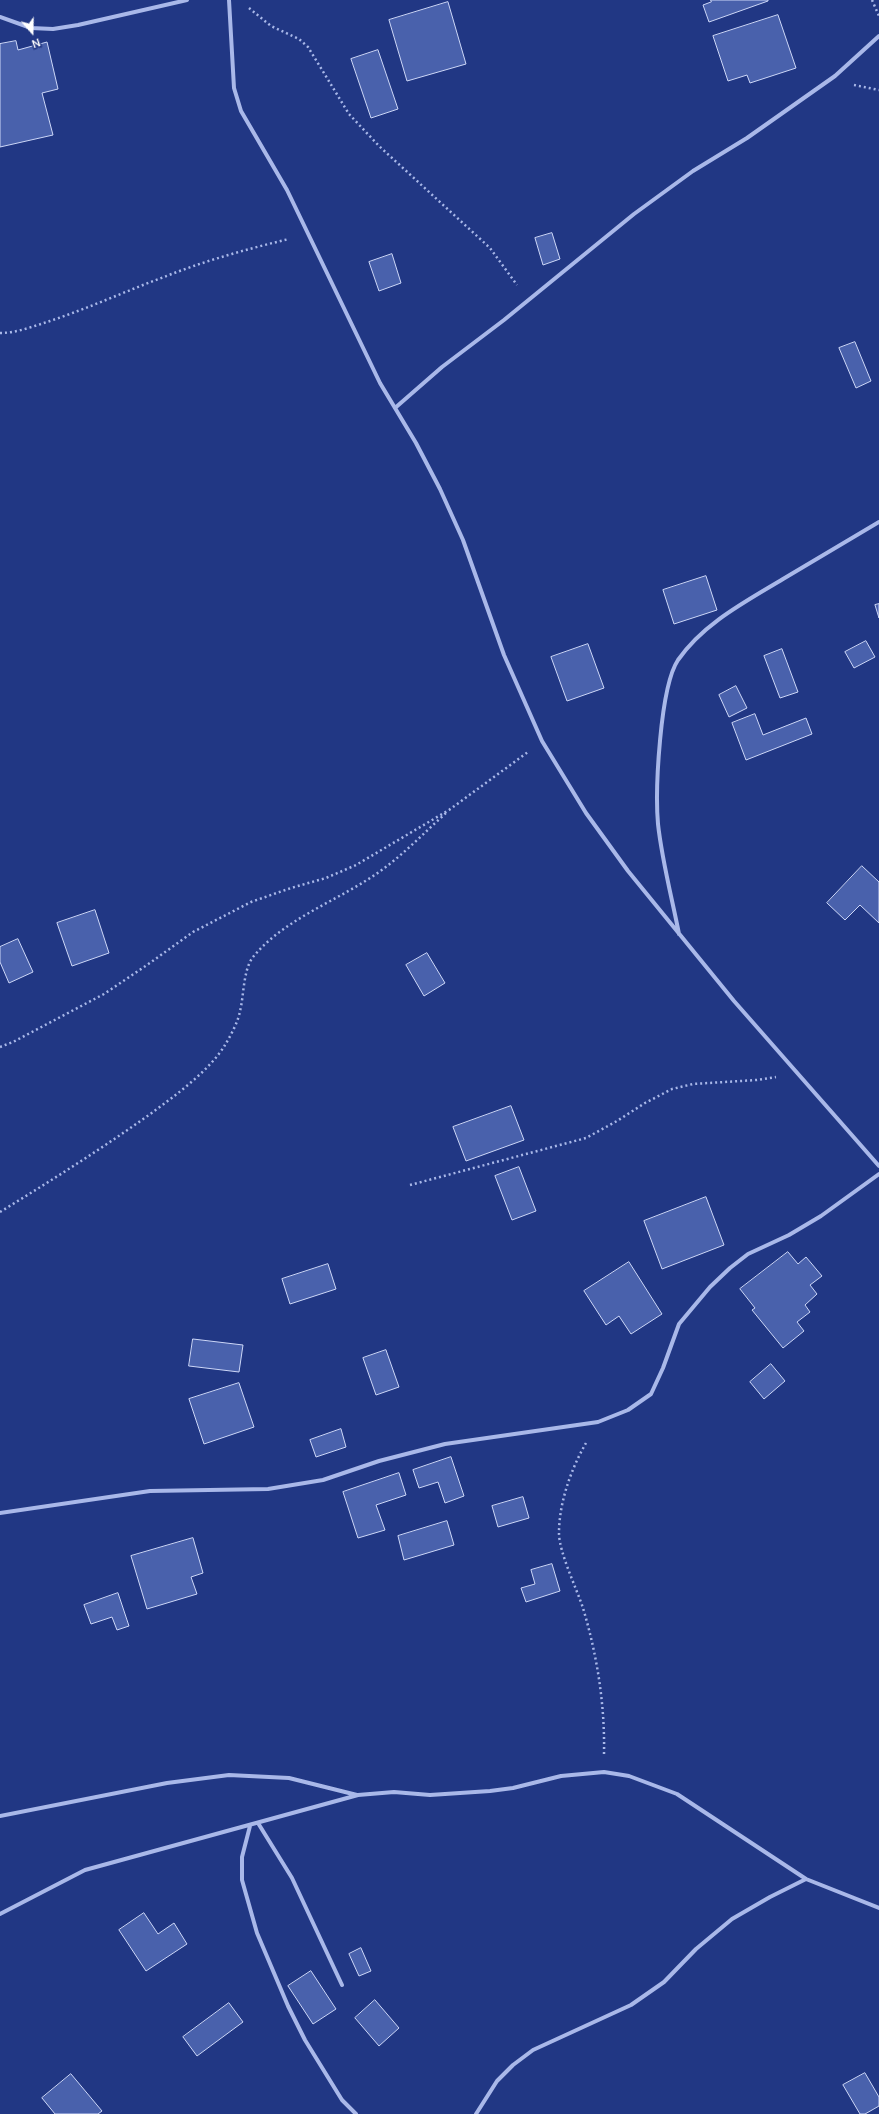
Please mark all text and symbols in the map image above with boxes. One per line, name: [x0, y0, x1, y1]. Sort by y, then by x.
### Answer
north arrow: [12, 12, 52, 52]
text: N: [30, 35, 43, 52]

